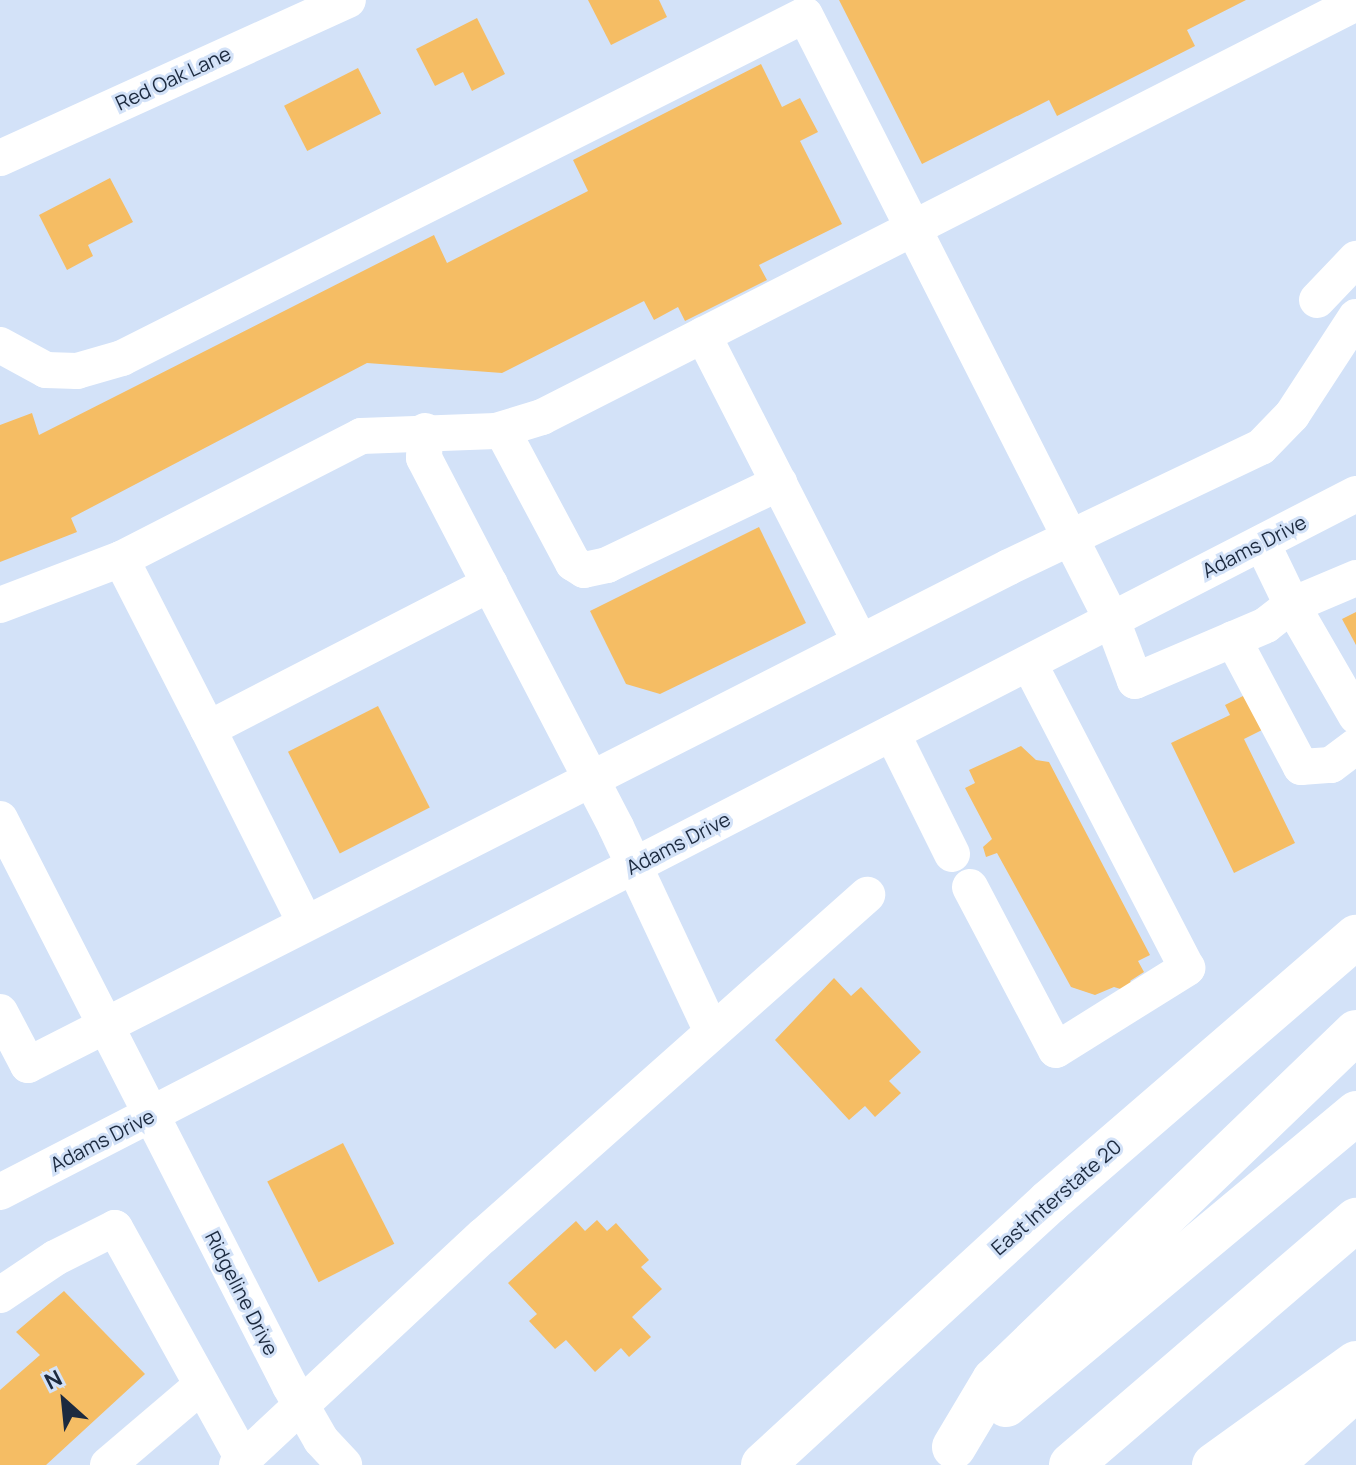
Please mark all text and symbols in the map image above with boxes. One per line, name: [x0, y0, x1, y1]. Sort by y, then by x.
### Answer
street label: Red Oak Lane: [112, 41, 234, 115]
street label: Adams Drive: [1198, 509, 1310, 583]
street label: Adams Drive: [622, 806, 734, 880]
street label: Adams Drive: [46, 1103, 158, 1177]
street label: East Interstate 20: [986, 1134, 1126, 1260]
street label: Ridgeline Drive: [200, 1227, 284, 1359]
north arrow: [24, 1361, 104, 1441]
text: N: [39, 1363, 67, 1397]

